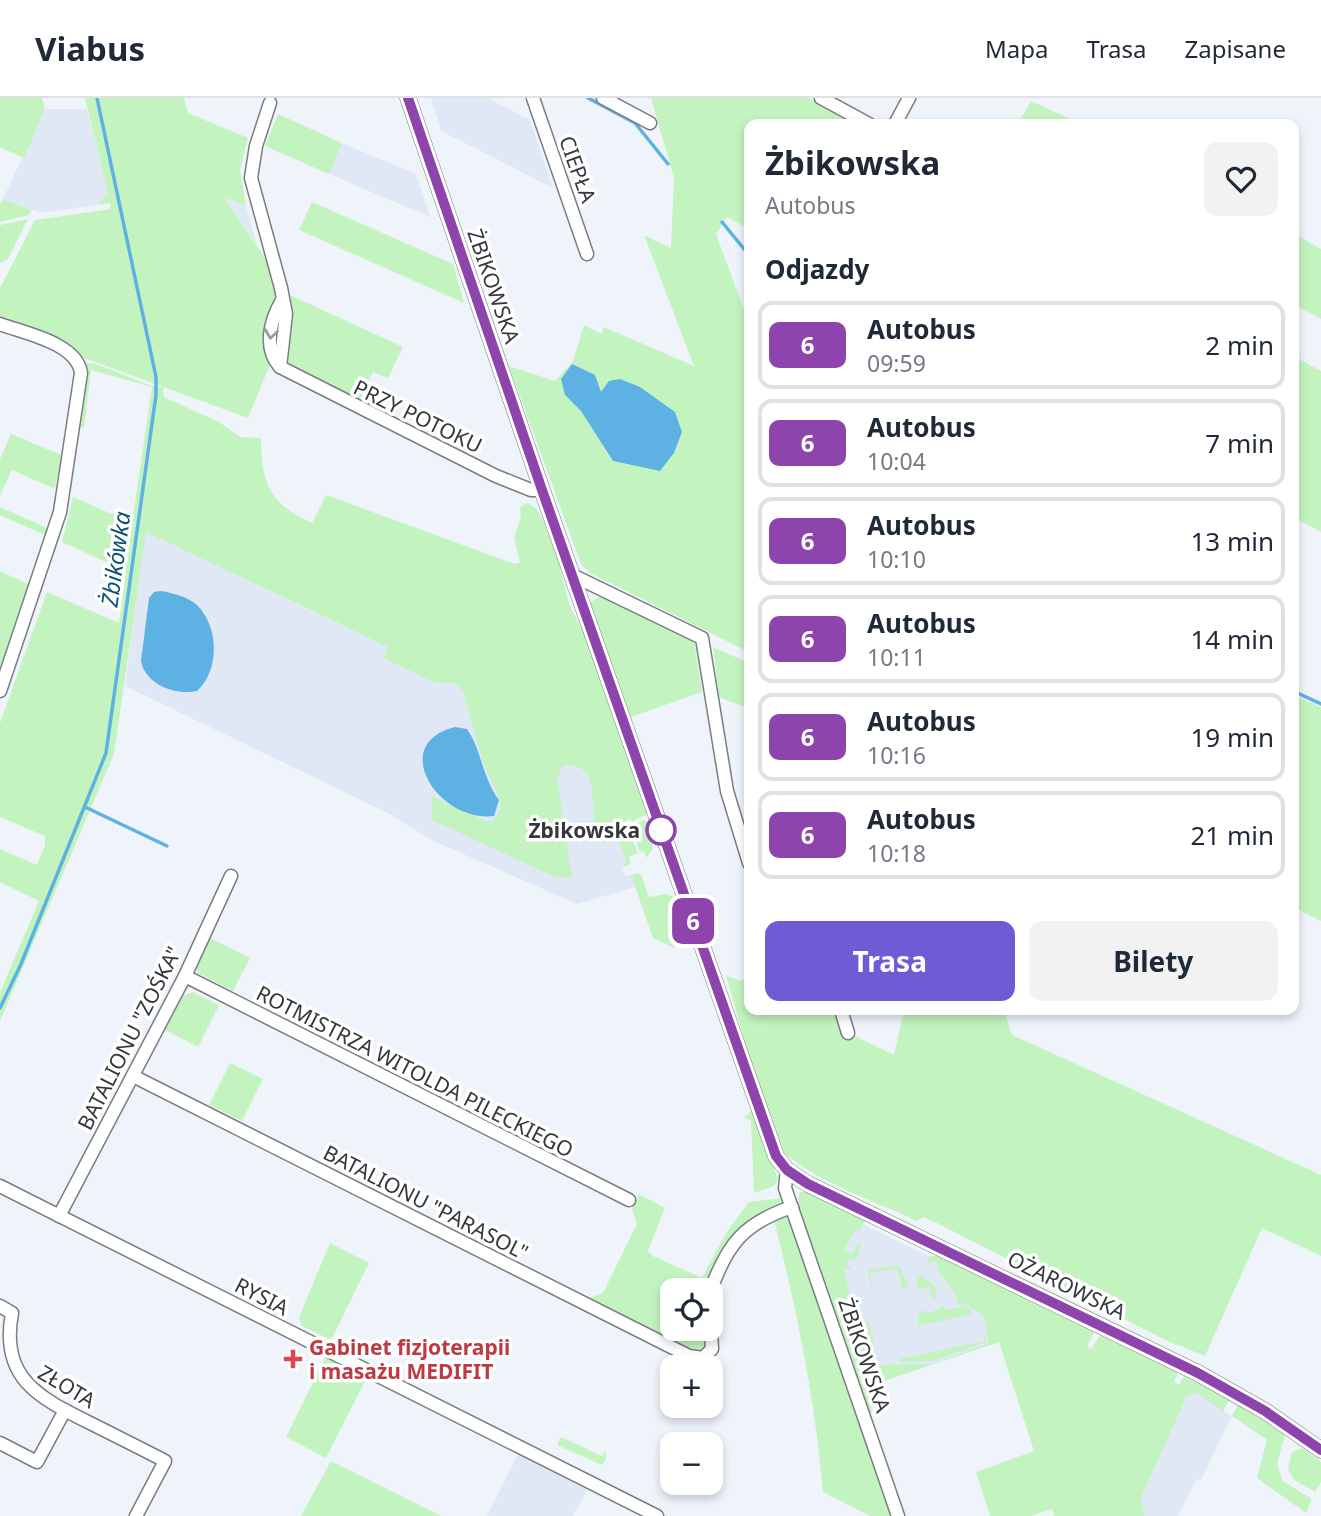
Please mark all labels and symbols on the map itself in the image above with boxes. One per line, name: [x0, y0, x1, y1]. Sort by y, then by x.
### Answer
street label: CIEPŁA: [553, 132, 603, 207]
street label: ŻBIKOWSKA: [461, 225, 527, 347]
one-way arrow: [264, 328, 279, 340]
street label: PRZY POTOKU: [349, 373, 487, 459]
water label: Żbikówka: [92, 509, 138, 610]
marker: Żbikowska: [646, 815, 676, 845]
place label: Żbikowska: [528, 816, 640, 844]
line badge: 6: [670, 898, 716, 944]
street label: BATALIONU "ZOŚKA": [71, 941, 187, 1135]
street label: ROTMISTRZA WITOLDA PILECKIEGO: [252, 979, 578, 1163]
street label: BATALIONU "PARASOL": [319, 1138, 533, 1266]
street label: OŻAROWSKA: [1003, 1244, 1131, 1326]
street label: RYSIA: [230, 1271, 294, 1322]
street label: ŻBIKOWSKA: [832, 1294, 898, 1416]
place label: Gabinet fizjoterapii i masażu MEDIFIT: [309, 1333, 510, 1385]
marker: Gabinet fizjoterapii i masażu MEDIFIT: [283, 1349, 303, 1369]
street label: ZŁOTA: [33, 1358, 101, 1414]

